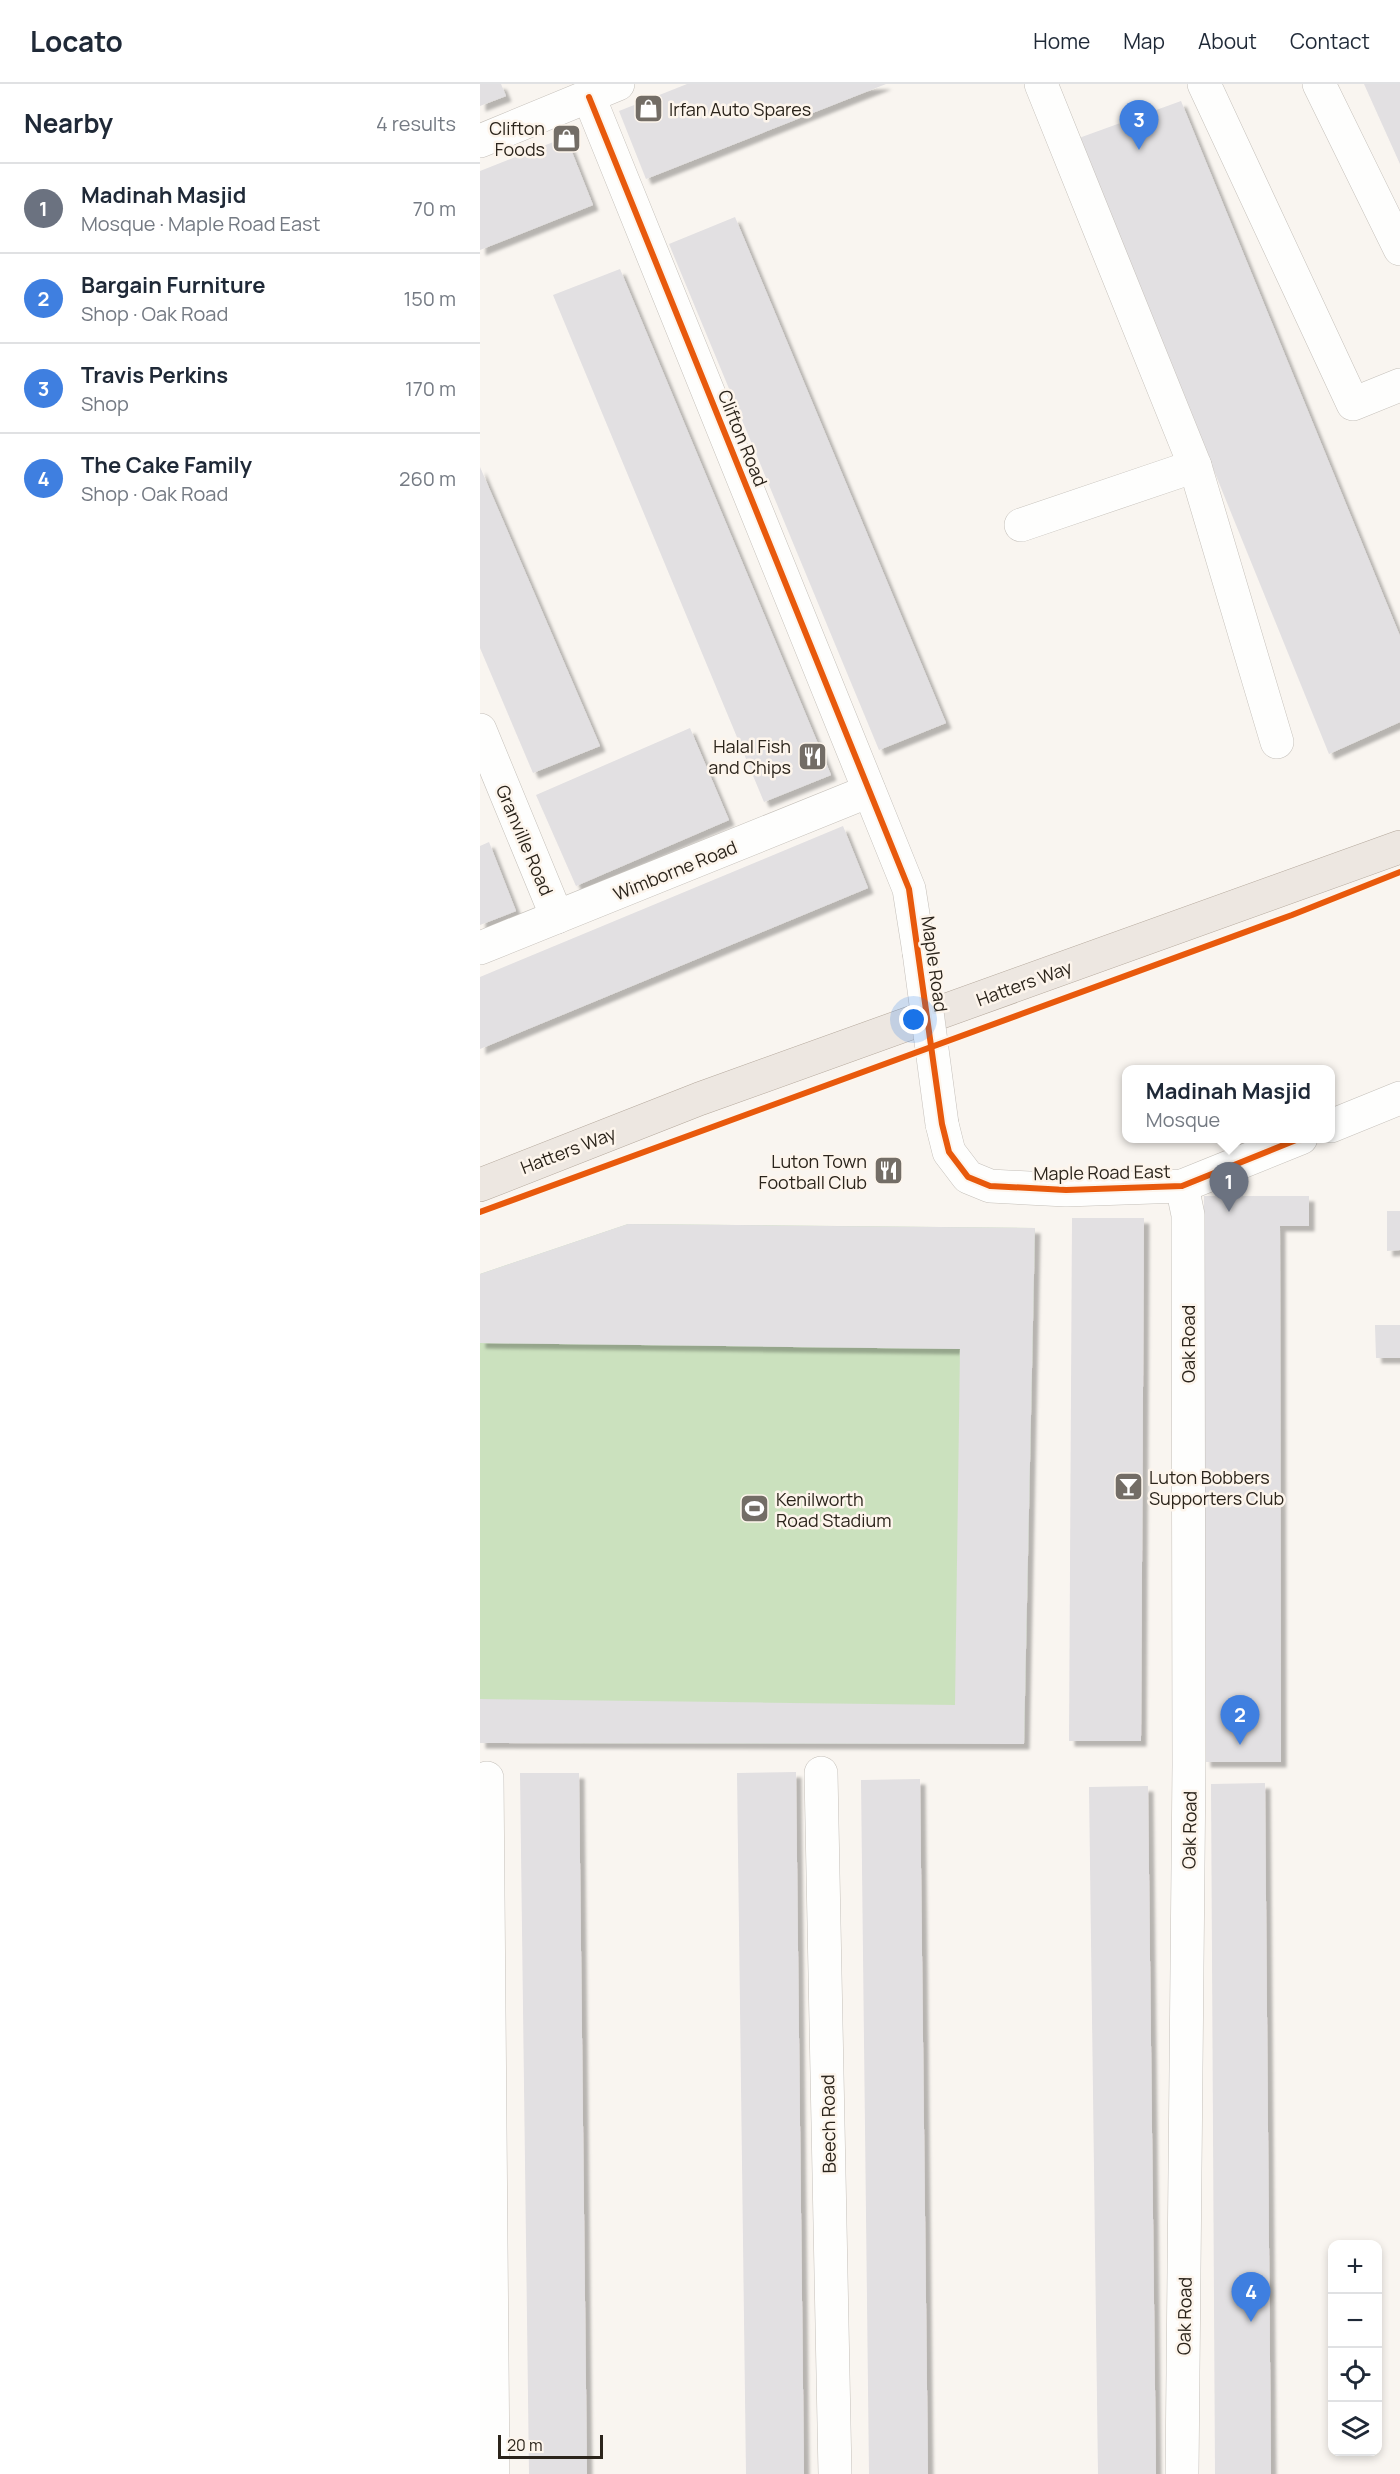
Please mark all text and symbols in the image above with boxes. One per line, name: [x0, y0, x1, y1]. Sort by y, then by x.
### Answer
text: Locato: [30, 22, 123, 60]
text: Home: [1033, 27, 1090, 55]
text: Map: [1123, 27, 1165, 55]
text: About: [1198, 27, 1257, 55]
text: Contact: [1290, 27, 1370, 55]
shop icon: Irfan Auto Spares: [632, 93, 664, 125]
place label: Irfan Auto Spares: [669, 97, 811, 121]
pin: 3: [1120, 100, 1158, 150]
text: Nearby: [24, 105, 113, 141]
text: 4 results: [376, 110, 456, 137]
place label: Clifton Foods: [489, 116, 545, 161]
shop icon: Clifton Foods: [550, 122, 582, 154]
text: Madinah Masjid: [81, 180, 246, 210]
text: 1: [39, 195, 48, 222]
text: 70 m: [413, 195, 456, 222]
text: Mosque · Maple Road East: [81, 210, 321, 237]
text: Bargain Furniture: [81, 270, 266, 300]
text: 2: [38, 285, 49, 312]
text: 150 m: [403, 285, 456, 312]
text: Shop · Oak Road: [81, 300, 228, 327]
text: Travis Perkins: [81, 360, 228, 390]
text: 3: [38, 375, 49, 402]
text: 170 m: [405, 375, 456, 402]
street label: Clifton Road: [713, 386, 773, 490]
text: Shop: [81, 390, 129, 417]
text: The Cake Family: [81, 450, 252, 480]
text: 4: [37, 465, 50, 492]
text: 260 m: [399, 465, 456, 492]
text: Shop · Oak Road: [81, 480, 228, 507]
place label: Halal Fish and Chips: [708, 734, 791, 779]
restaurant icon: Halal Fish and Chips: [796, 740, 828, 772]
street label: Granville Road: [491, 781, 559, 899]
street label: Wimborne Road: [610, 834, 740, 906]
street label: Maple Road: [916, 914, 954, 1014]
street label: Hatters Way: [973, 954, 1076, 1011]
your location: [899, 1005, 928, 1034]
popup: [1122, 1065, 1335, 1143]
text: Madinah Masjid: [1146, 1076, 1311, 1106]
text: Mosque: [1146, 1106, 1220, 1133]
street label: Hatters Way: [517, 1121, 620, 1179]
place label: Luton Town Football Club: [759, 1149, 867, 1194]
restaurant icon: Luton Town Football Club: [872, 1155, 904, 1187]
street label: Maple Road East: [1033, 1159, 1171, 1185]
pin: 1: [1210, 1162, 1248, 1212]
street label: Oak Road: [1176, 1305, 1200, 1383]
place label: Luton Bobbers Supporters Club: [1149, 1465, 1284, 1510]
bar icon: Luton Bobbers Supporters Club: [1112, 1471, 1144, 1503]
place label: Kenilworth Road Stadium: [776, 1487, 891, 1532]
sports icon: Kenilworth Road Stadium: [739, 1493, 771, 1525]
pin: 2: [1220, 1696, 1260, 1745]
street label: Oak Road: [1176, 1791, 1202, 1869]
street label: Beech Road: [815, 2074, 841, 2174]
map controls: [1328, 2240, 1382, 2456]
button: +: [1328, 2240, 1382, 2294]
pin: 4: [1232, 2272, 1270, 2322]
street label: Oak Road: [1171, 2277, 1197, 2355]
button: −: [1328, 2294, 1382, 2348]
button: locate: [1328, 2348, 1382, 2402]
button: layers: [1328, 2402, 1382, 2456]
scale bar: [498, 2432, 603, 2460]
text: 20 m: [507, 2434, 543, 2456]

